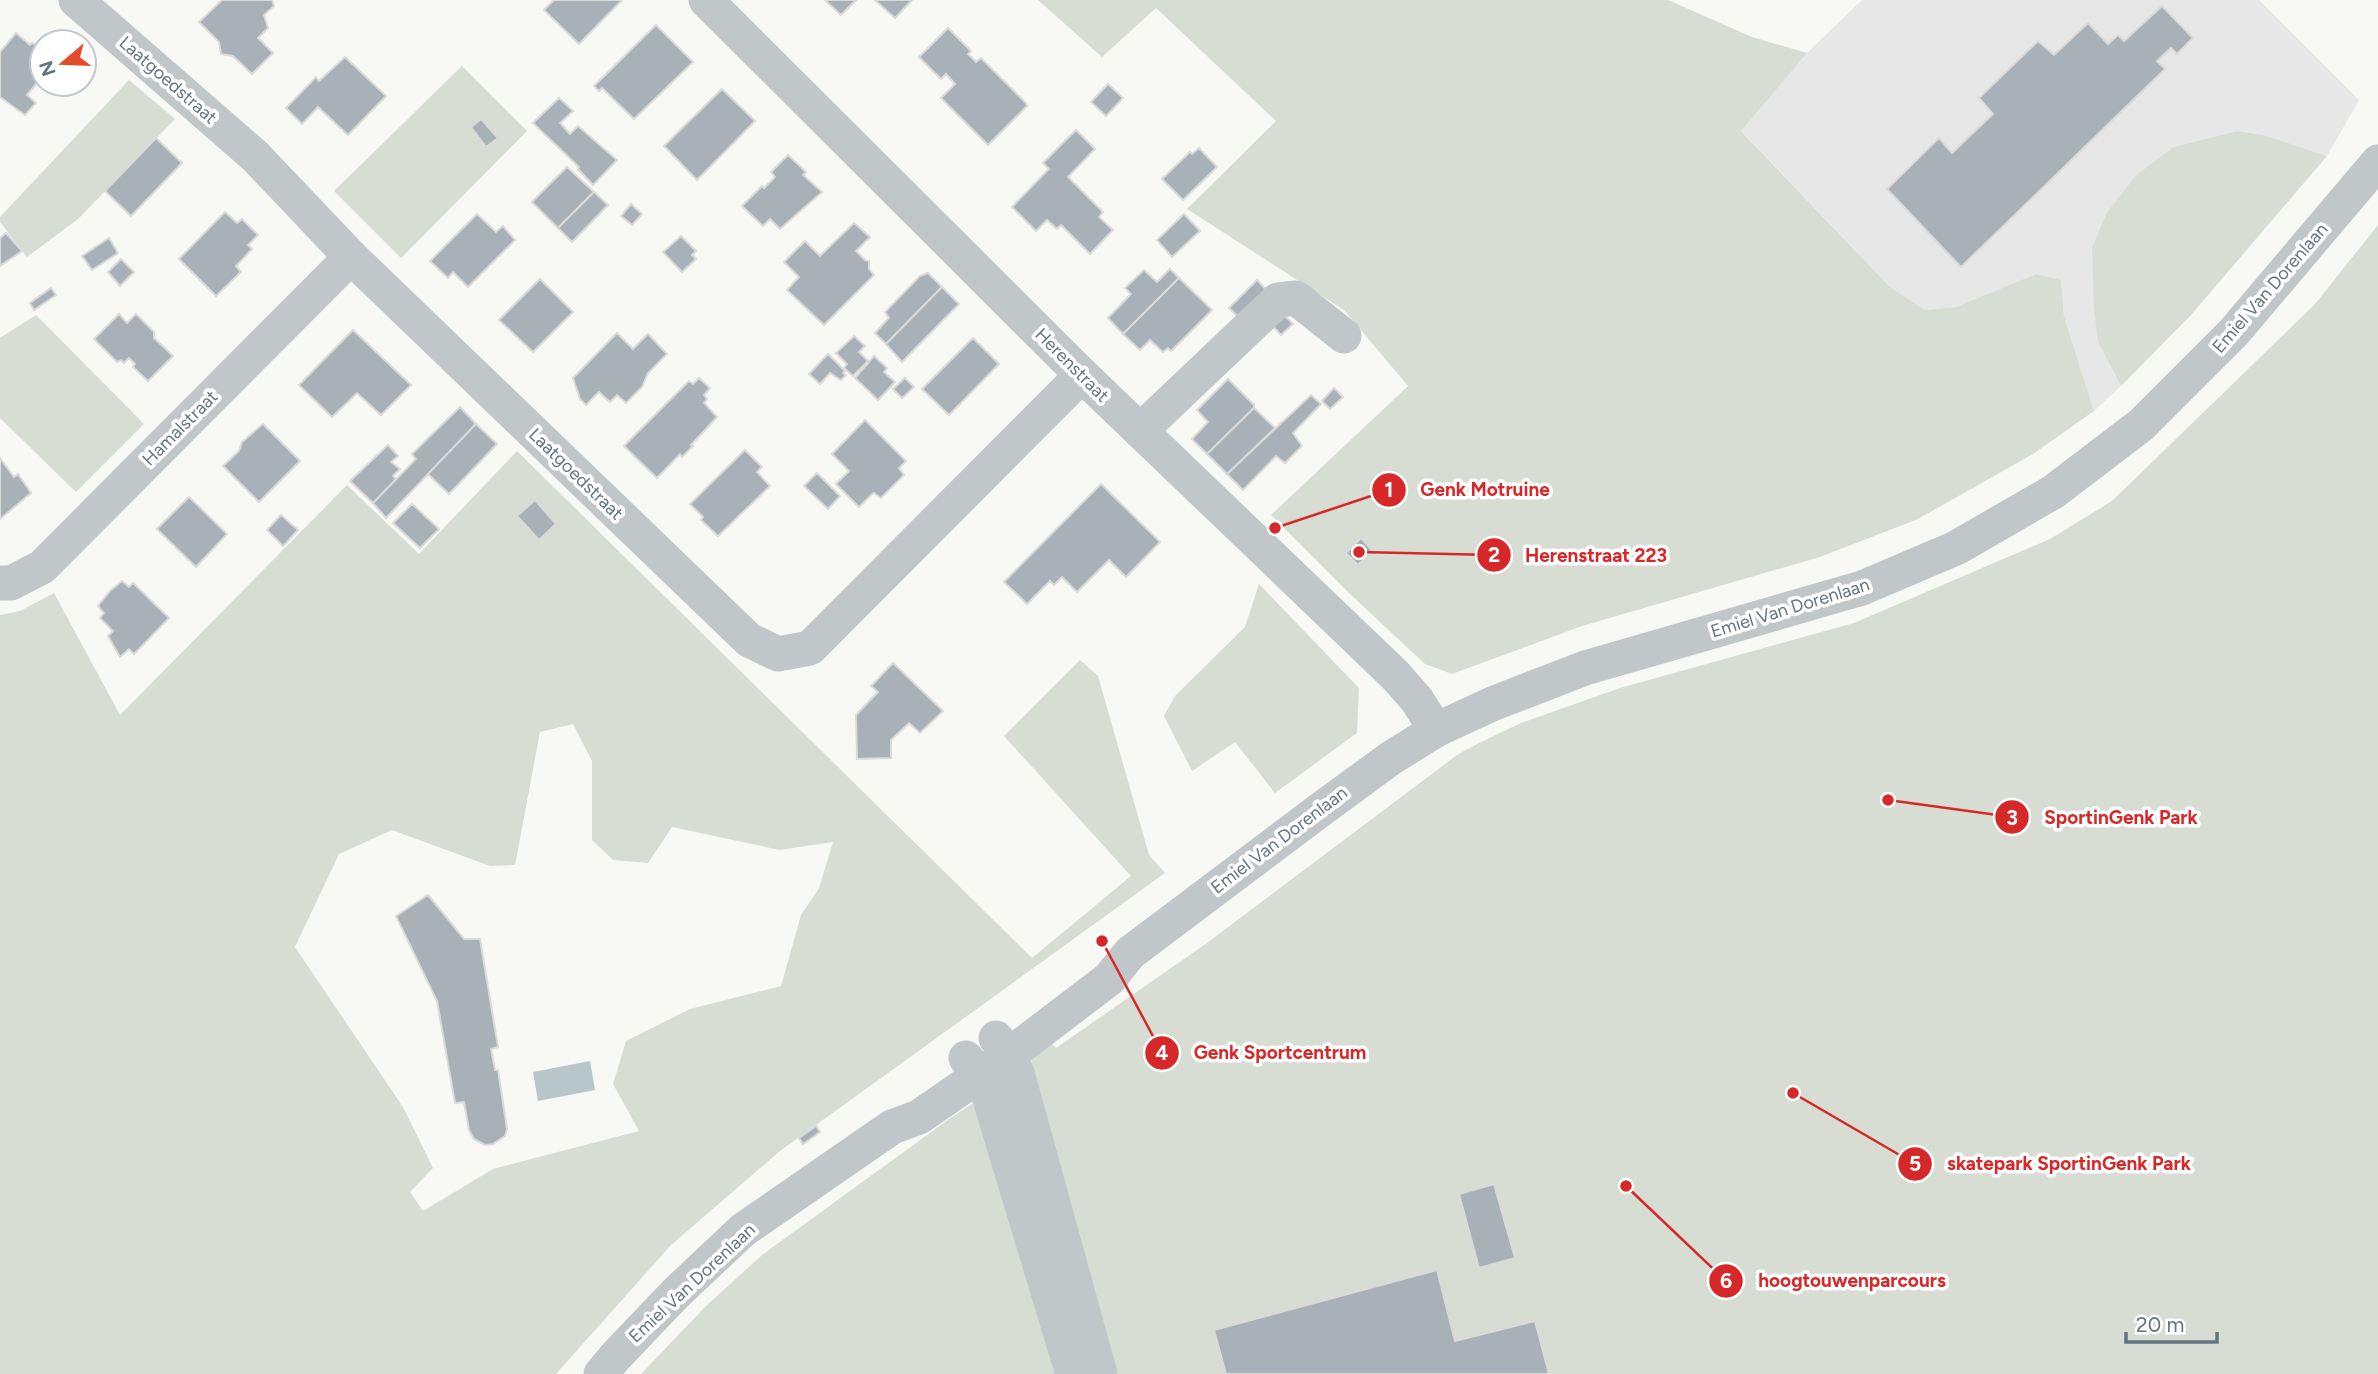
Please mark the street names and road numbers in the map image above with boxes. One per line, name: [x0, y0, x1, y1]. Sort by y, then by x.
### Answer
street label: Laatgoedstraat: [115, 32, 222, 129]
street label: Emiel Van Dorenlaan: [2208, 219, 2332, 357]
street label: Herenstraat: [1030, 323, 1114, 407]
street label: Hamalstraat: [138, 386, 222, 470]
street label: Laatgoedstraat: [524, 424, 628, 525]
street label: Emiel Van Dorenlaan: [1708, 573, 1872, 643]
street label: Emiel Van Dorenlaan: [1207, 782, 1351, 898]
street label: Emiel Van Dorenlaan: [624, 1219, 760, 1347]

